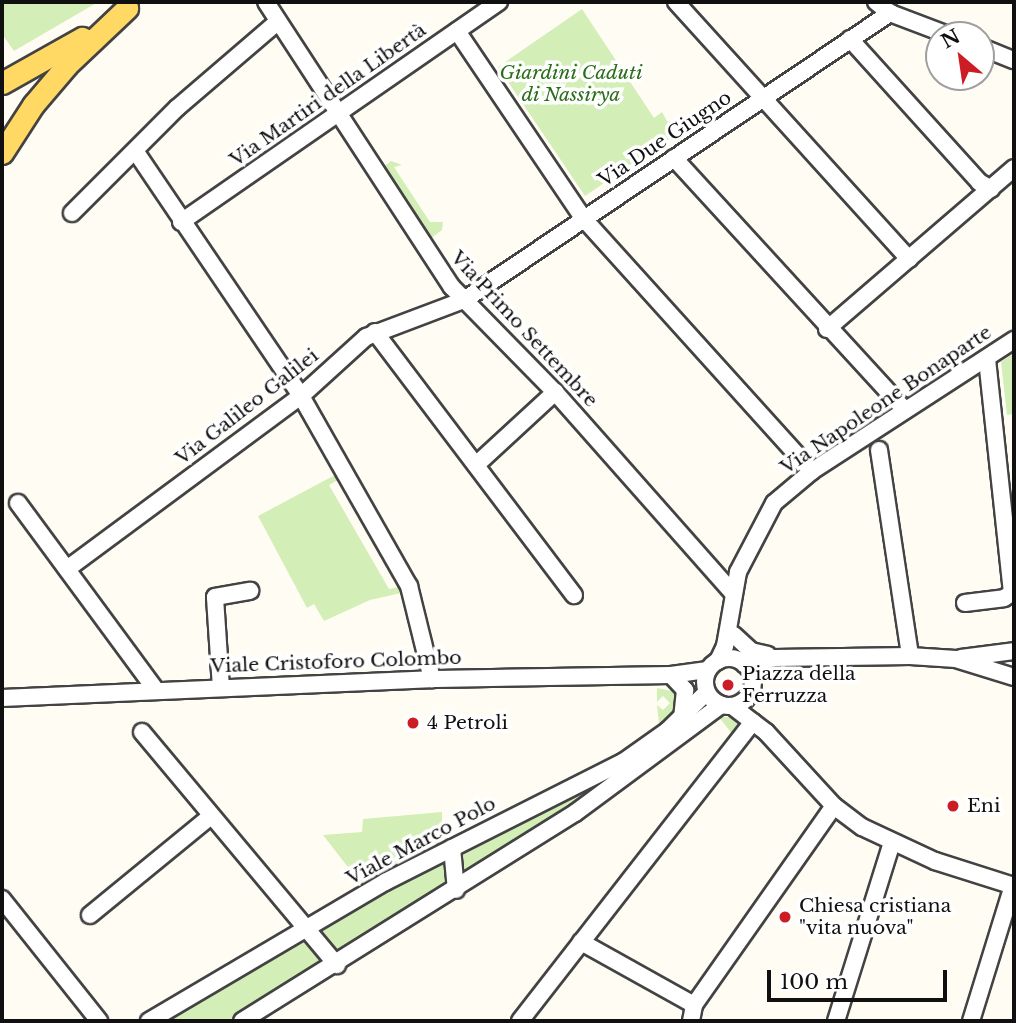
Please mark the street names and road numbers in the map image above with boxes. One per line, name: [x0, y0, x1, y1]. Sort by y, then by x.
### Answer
street label: Via Martiri della Libertà: [225, 18, 431, 172]
street label: Via Due Giugno: [594, 86, 736, 192]
street label: Via Primo Settembre: [446, 246, 602, 412]
street label: Via Napoleone Bonaparte: [776, 321, 996, 479]
street label: Via Galileo Galilei: [171, 344, 323, 470]
street label: Viale Cristoforo Colombo: [210, 646, 462, 678]
street label: Viale Marco Polo: [342, 792, 500, 890]

